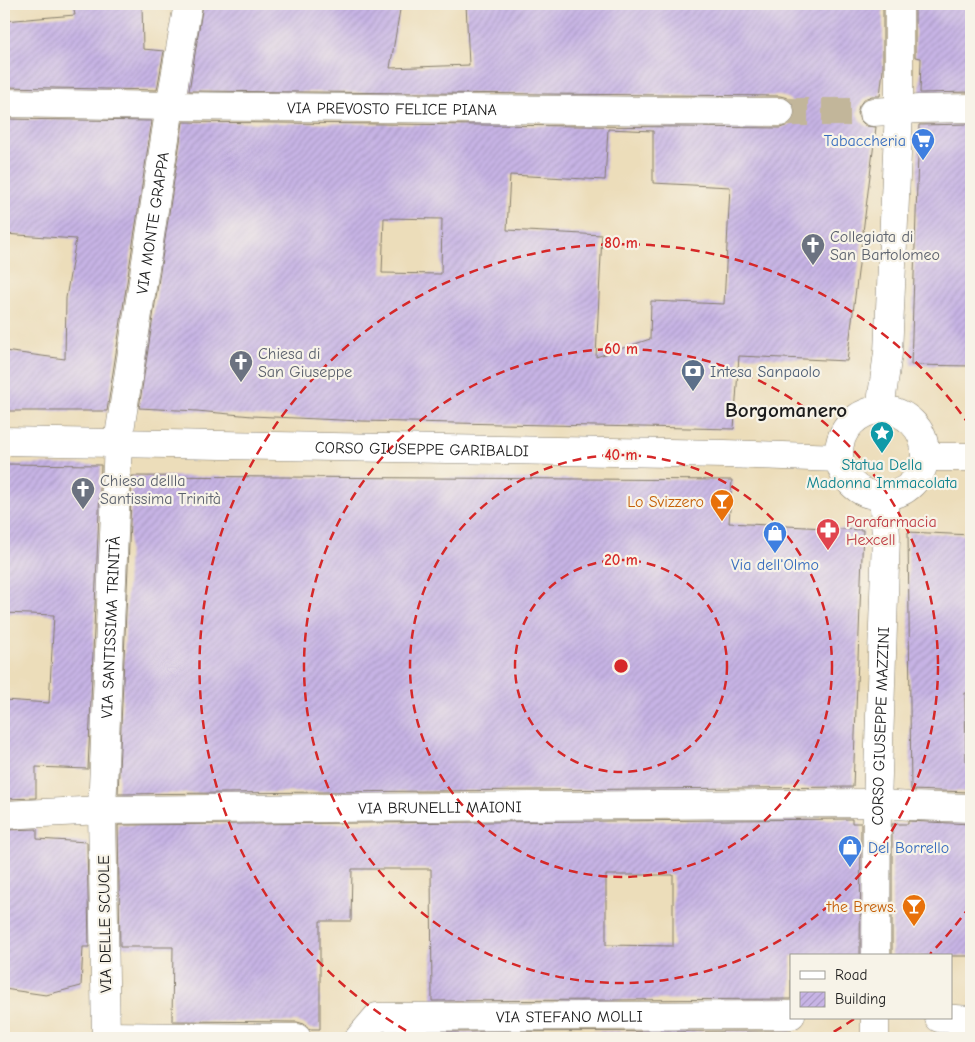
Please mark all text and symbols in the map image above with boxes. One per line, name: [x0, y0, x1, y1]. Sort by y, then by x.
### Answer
street label: VIA PREVOSTO FELICE PIANA: [287, 99, 497, 119]
supermarket icon: Tabaccheria: [910, 127, 936, 161]
place label: Tabaccheria: [824, 132, 906, 150]
street label: VIA MONTE GRAPPA: [133, 151, 173, 296]
place label: Collegiata di San Bartolomeo: [830, 228, 940, 264]
church icon: Collegiata di San Bartolomeo: [800, 232, 826, 266]
text: 80 m: [604, 234, 638, 252]
text: 60 m: [604, 340, 638, 358]
place label: Chiesa di San Giuseppe: [258, 345, 352, 381]
church icon: Chiesa di San Giuseppe: [228, 349, 254, 383]
bank icon: Intesa Sanpaolo: [680, 358, 706, 392]
place label: Intesa Sanpaolo: [710, 363, 821, 381]
district label: Borgomanero: [725, 398, 847, 422]
place icon: Statua Della Madonna Immacolata: [869, 420, 895, 454]
street label: CORSO GIUSEPPE GARIBALDI: [315, 439, 529, 460]
text: 40 m: [605, 446, 638, 464]
place label: Statua Della Madonna Immacolata: [806, 456, 958, 492]
place label: Chiesa dellla Santissima Trinità: [100, 472, 221, 508]
church icon: Chiesa dellla Santissima Trinità: [70, 476, 96, 510]
bar icon: Lo Svizzero: [709, 488, 735, 522]
place label: Lo Svizzero: [627, 493, 704, 511]
place label: Parafarmacia Hexcell: [846, 513, 937, 549]
pharmacy icon: Parafarmacia Hexcell: [815, 517, 841, 551]
shop icon: Via dell'Olmo: [762, 520, 788, 554]
street label: VIA SANTISSIMA TRINITÀ: [98, 536, 124, 719]
text: 20 m: [604, 551, 638, 569]
place label: Via dell'Olmo: [731, 556, 819, 574]
street label: CORSO GIUSEPPE MAZZINI: [869, 626, 893, 826]
centre of rings: [612, 657, 630, 675]
street label: VIA BRUNELLI MAIONI: [358, 798, 522, 818]
shop icon: Del Borrello: [837, 834, 863, 868]
place label: Del Borrello: [868, 839, 949, 857]
street label: VIA DELLE SCUOLE: [95, 855, 115, 993]
bar icon: the Brews.: [901, 893, 927, 927]
place label: the Brews.: [826, 898, 896, 916]
legend: [790, 954, 952, 1020]
text: Road: [835, 966, 867, 984]
text: Building: [835, 990, 886, 1008]
street label: VIA STEFANO MOLLI: [496, 1008, 643, 1026]

